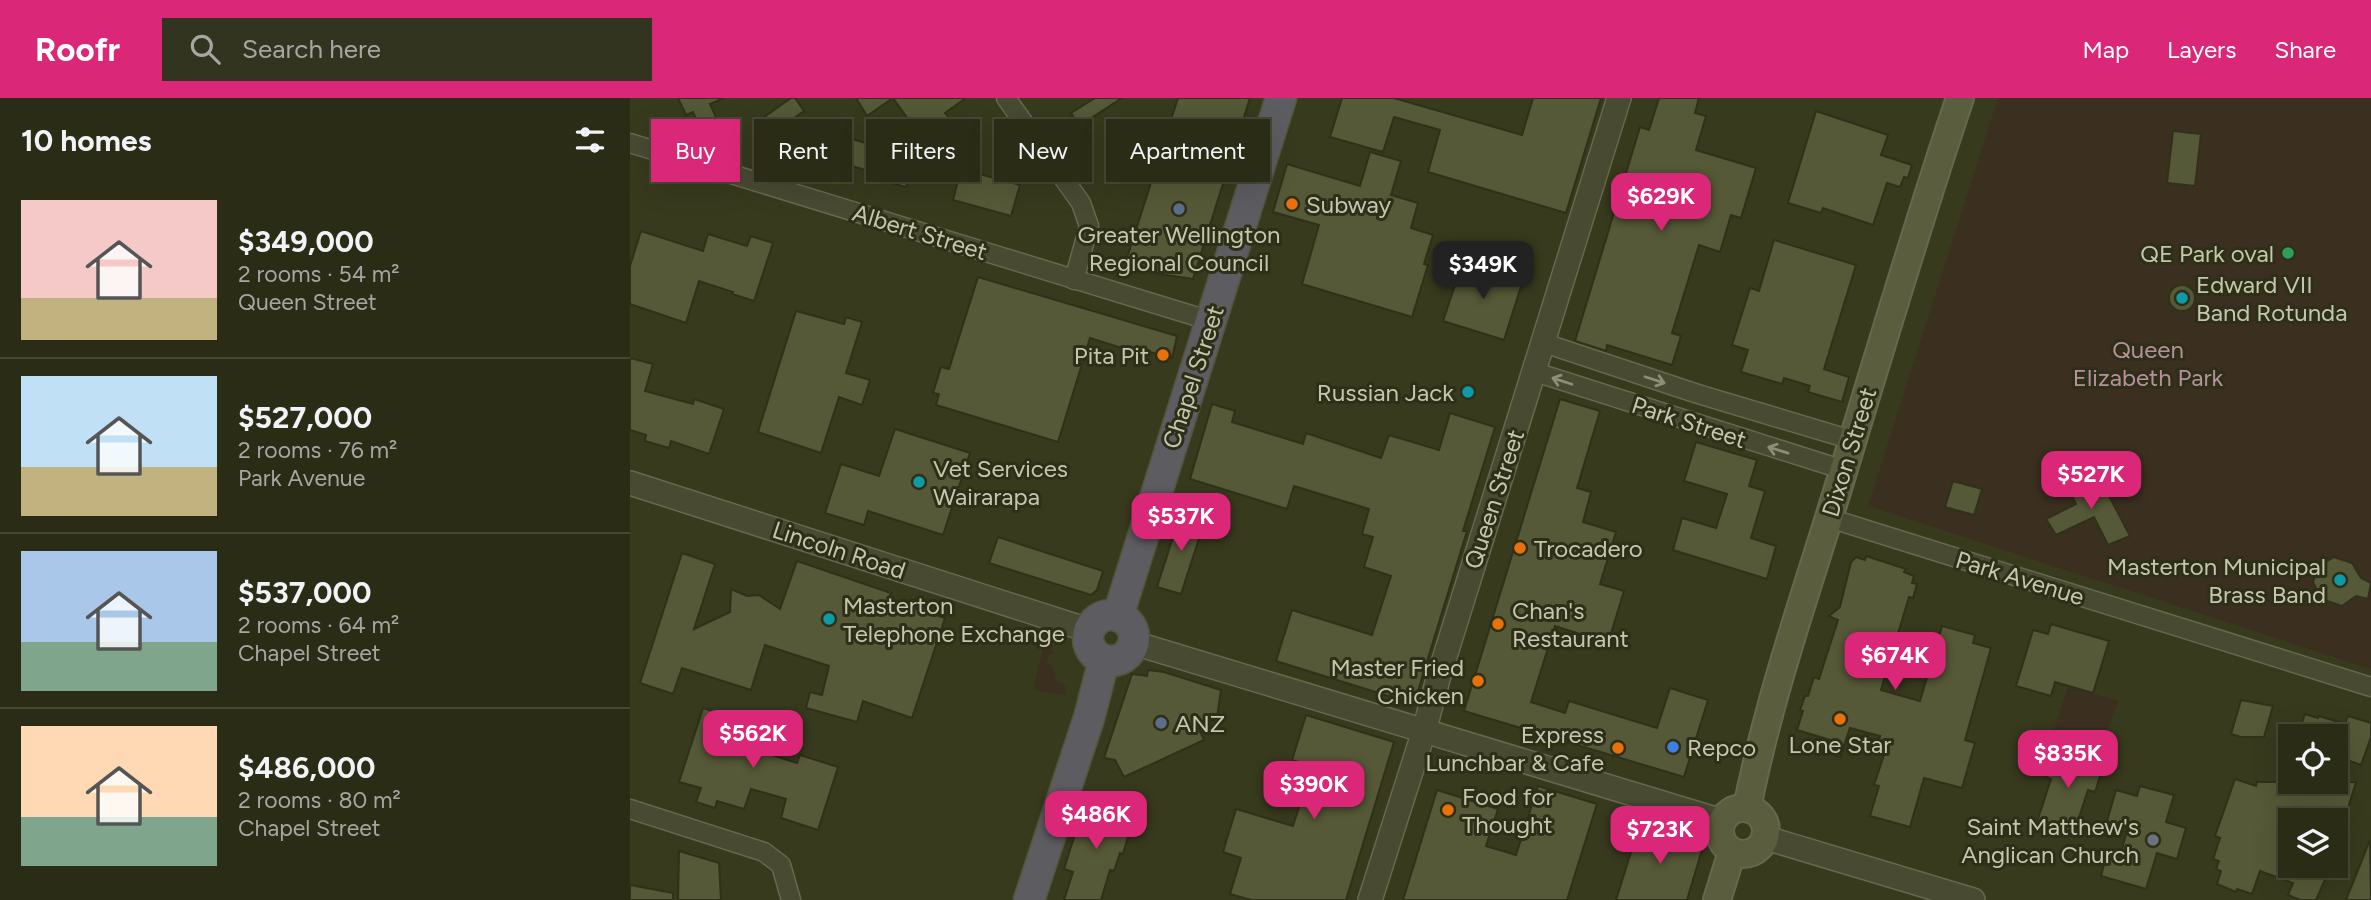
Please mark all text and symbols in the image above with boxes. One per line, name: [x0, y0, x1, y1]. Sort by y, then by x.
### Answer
search box: [162, 18, 652, 81]
text: Roofr: [35, 30, 120, 69]
icon: search: [186, 30, 224, 68]
text: Search here: [242, 33, 381, 65]
text: Map: [2082, 35, 2129, 64]
text: Layers: [2167, 35, 2236, 64]
text: Share: [2274, 35, 2336, 64]
chip: Buy: [651, 119, 740, 182]
chip: Rent: [754, 119, 852, 182]
chip: Filters: [866, 119, 980, 182]
chip: New: [994, 119, 1092, 182]
chip: Apartment: [1106, 119, 1270, 182]
icon: filters: [571, 121, 609, 159]
text: 10 homes: [21, 122, 152, 159]
pin: $629K: [1612, 174, 1710, 233]
text: $629K: [1627, 182, 1695, 210]
place label: Subway: [1306, 190, 1391, 219]
marker: Subway: [1284, 196, 1300, 212]
street label: Albert Street: [849, 198, 991, 266]
marker: Greater Wellington Regional Council: [1171, 201, 1187, 217]
place label: Greater Wellington Regional Council: [1078, 220, 1280, 277]
text: $349,000: [238, 223, 374, 260]
icon: home: [77, 228, 161, 312]
place label: QE Park oval: [2140, 239, 2274, 268]
pin: $349K: [1434, 242, 1532, 301]
marker: QE Park oval: [2280, 245, 2296, 261]
text: $349K: [1449, 250, 1517, 278]
text: 2 rooms · 54 m²: [238, 260, 400, 288]
place label: Edward VII Band Rotunda: [2196, 270, 2347, 327]
text: Queen Street: [238, 288, 377, 316]
marker: Edward VII Band Rotunda: [2174, 290, 2190, 306]
street label: Chapel Street: [1156, 302, 1230, 452]
park label: Queen Elizabeth Park: [2073, 335, 2223, 392]
place label: Pita Pit: [1074, 341, 1149, 370]
marker: Pita Pit: [1155, 347, 1171, 363]
one-way arrow: [1551, 374, 1573, 386]
one-way arrow: [1644, 375, 1666, 388]
place label: Russian Jack: [1317, 378, 1454, 407]
marker: Russian Jack: [1460, 384, 1476, 400]
street label: Dixon Street: [1816, 384, 1882, 520]
street label: Park Street: [1628, 390, 1750, 454]
text: $527,000: [238, 399, 372, 436]
icon: home: [77, 404, 161, 488]
street label: Queen Street: [1458, 426, 1530, 572]
text: 2 rooms · 76 m²: [238, 436, 397, 464]
one-way arrow: [1768, 442, 1790, 455]
pin: $527K: [2042, 452, 2140, 511]
place label: Vet Services Wairarapa: [933, 454, 1068, 511]
text: $527K: [2057, 460, 2125, 488]
text: Park Avenue: [238, 464, 365, 492]
marker: Vet Services Wairarapa: [911, 474, 927, 490]
pin: $537K: [1132, 494, 1230, 553]
text: $537K: [1148, 502, 1215, 530]
street label: Lincoln Road: [769, 515, 909, 585]
place label: Trocadero: [1534, 534, 1643, 563]
marker: Trocadero: [1512, 540, 1528, 556]
street label: Park Avenue: [1952, 545, 2088, 611]
place label: Masterton Municipal Brass Band: [2107, 552, 2326, 609]
marker: Masterton Municipal Brass Band: [2332, 572, 2348, 588]
text: $537,000: [238, 574, 371, 611]
icon: home: [77, 579, 161, 663]
place label: Masterton Telephone Exchange: [843, 591, 1065, 648]
place label: Chan's Restaurant: [1512, 596, 1629, 653]
text: 2 rooms · 64 m²: [238, 611, 399, 639]
marker: Masterton Telephone Exchange: [821, 611, 837, 627]
marker: Chan's Restaurant: [1490, 616, 1506, 632]
pin: $674K: [1846, 632, 1944, 692]
text: Chapel Street: [238, 639, 380, 667]
text: $674K: [1861, 641, 1929, 669]
place label: Master Fried Chicken: [1330, 653, 1464, 710]
marker: Master Fried Chicken: [1470, 673, 1486, 689]
place label: ANZ: [1175, 709, 1225, 738]
pin: $562K: [704, 710, 802, 770]
marker: Lone Star: [1832, 711, 1848, 727]
marker: ANZ: [1153, 715, 1169, 731]
text: $562K: [719, 719, 787, 747]
place label: Express Lunchbar & Cafe: [1425, 720, 1604, 777]
map controls: [2278, 724, 2348, 878]
button: locate: [2278, 724, 2348, 794]
place label: Lone Star: [1789, 730, 1891, 759]
pin: $835K: [2019, 730, 2117, 790]
place label: Repco: [1687, 733, 1756, 762]
marker: Repco: [1665, 739, 1681, 755]
text: $835K: [2034, 739, 2102, 767]
marker: Express Lunchbar & Cafe: [1610, 740, 1626, 756]
text: $486,000: [238, 749, 375, 786]
icon: home: [77, 754, 161, 838]
pin: $390K: [1265, 762, 1363, 821]
text: $390K: [1279, 770, 1349, 798]
place label: Food for Thought: [1462, 782, 1554, 839]
text: 2 rooms · 80 m²: [238, 786, 401, 814]
pin: $486K: [1047, 792, 1145, 851]
text: $486K: [1061, 800, 1131, 828]
marker: Food for Thought: [1440, 802, 1456, 818]
pin: $723K: [1611, 806, 1709, 866]
button: layers: [2278, 808, 2348, 878]
place label: Saint Matthew's Anglican Church: [1961, 812, 2139, 869]
text: Chapel Street: [238, 814, 380, 842]
text: $723K: [1627, 815, 1693, 843]
marker: Saint Matthew's Anglican Church: [2145, 832, 2161, 848]

